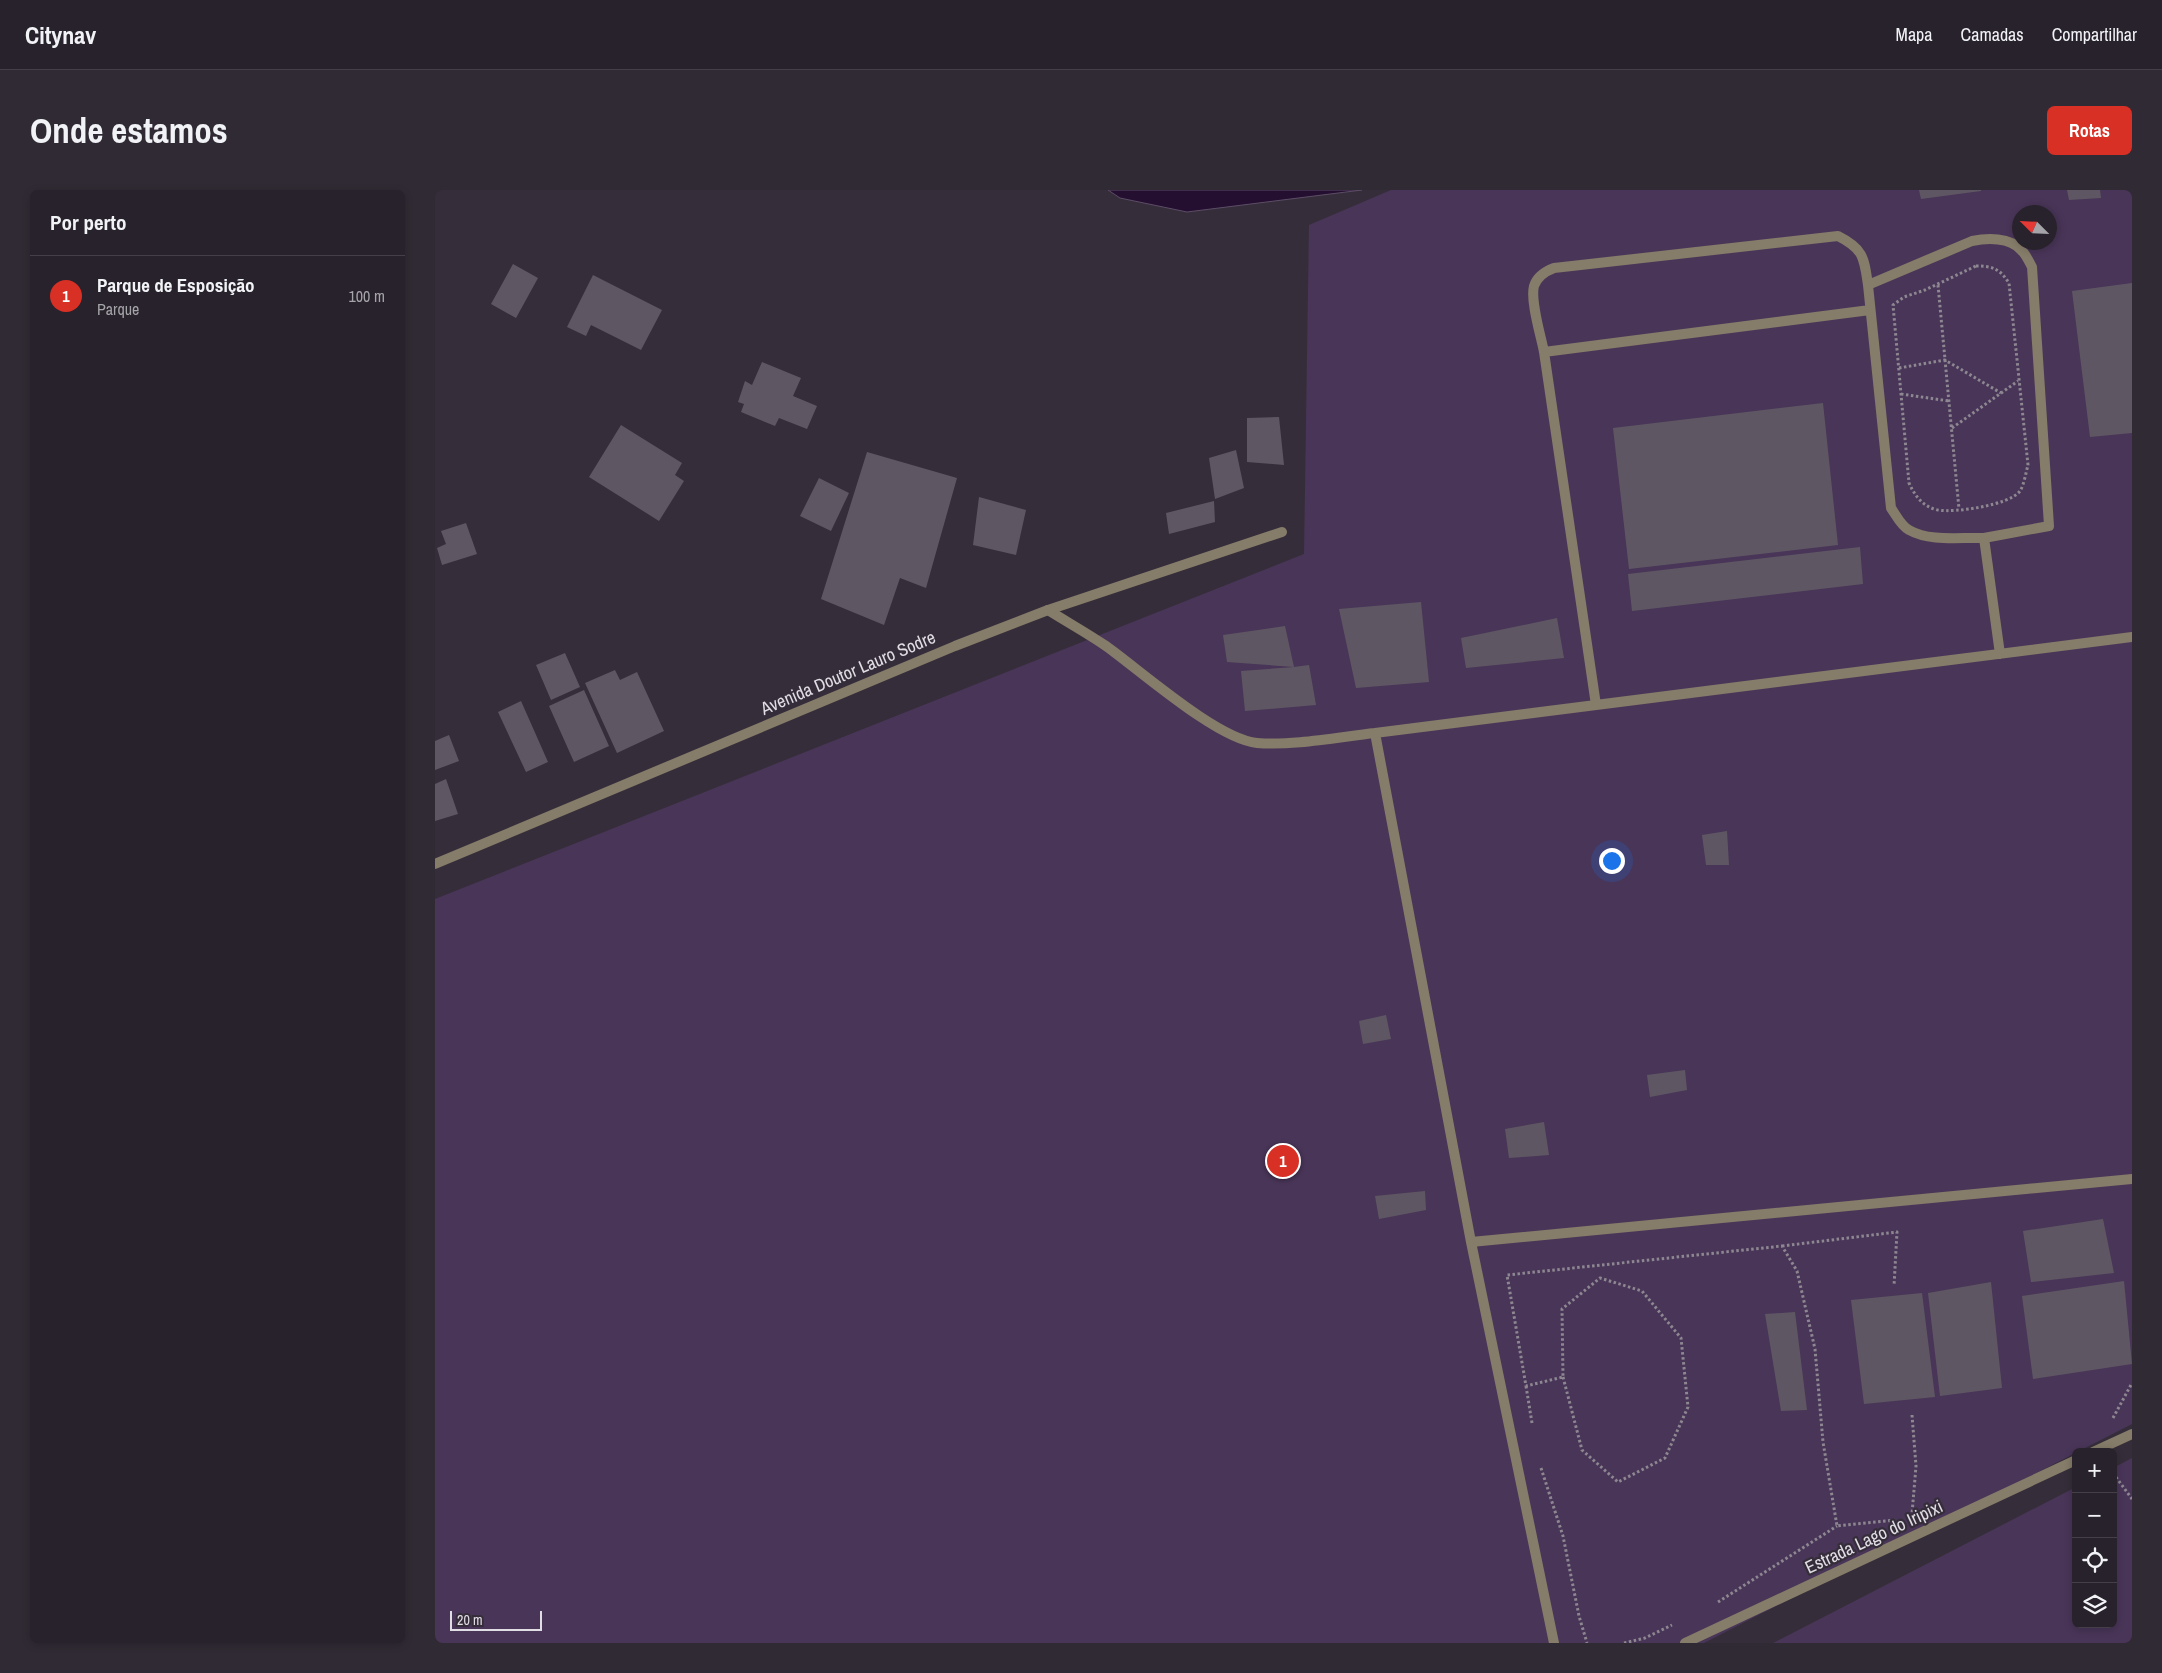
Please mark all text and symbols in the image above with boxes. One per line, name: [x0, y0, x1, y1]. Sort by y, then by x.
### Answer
text: Citynav: [25, 19, 96, 51]
text: Mapa: [1896, 22, 1933, 47]
text: Camadas: [1961, 22, 2024, 47]
text: Compartilhar: [2052, 22, 2137, 47]
button: Rotas: [2047, 106, 2132, 155]
text: Onde estamos: [30, 107, 228, 154]
north arrow: [2012, 205, 2057, 250]
text: Por perto: [50, 208, 127, 237]
text: Parque de Esposição: [97, 272, 255, 298]
text: 1: [62, 285, 70, 307]
text: 100 m: [349, 285, 385, 307]
text: Parque: [97, 298, 139, 320]
street label: Avenida Doutor Lauro Sodre: [756, 624, 939, 721]
your location: [1599, 848, 1625, 874]
pin: 1: [1267, 1142, 1299, 1180]
map controls: [2072, 1448, 2117, 1628]
button: +: [2072, 1448, 2117, 1493]
button: −: [2072, 1493, 2117, 1538]
street label: Estrada Lago do Iripixi: [1801, 1494, 1947, 1579]
button: locate: [2072, 1538, 2117, 1583]
button: layers: [2072, 1583, 2117, 1628]
scale bar: [450, 1608, 543, 1631]
text: 20 m: [457, 1611, 483, 1629]

